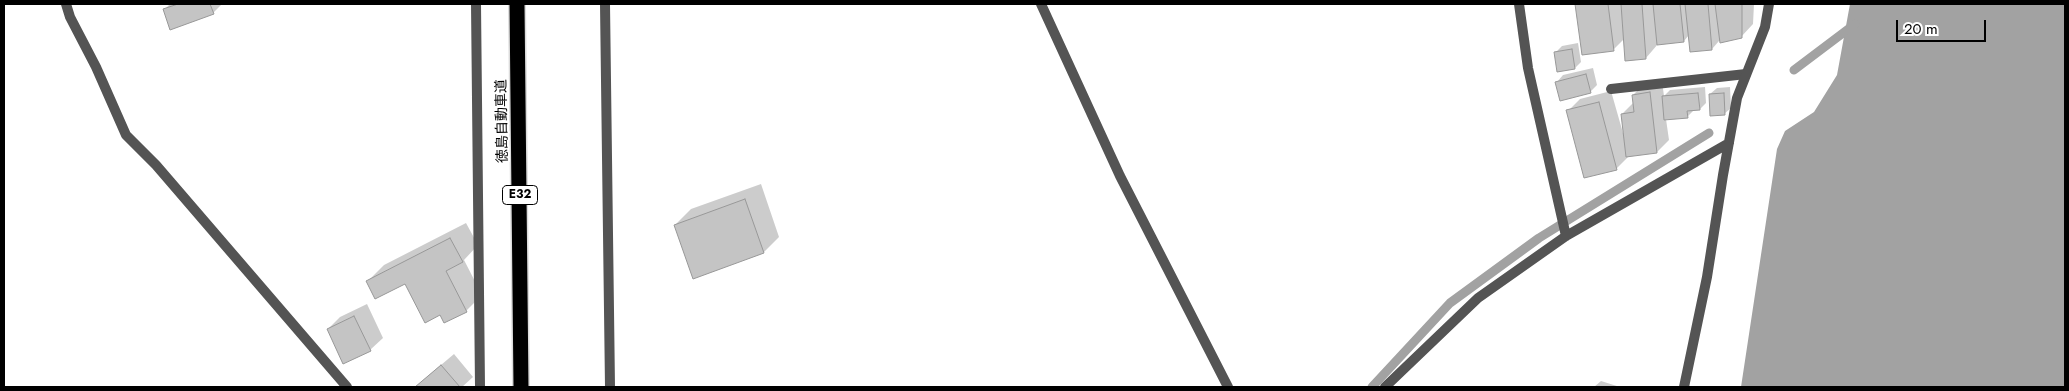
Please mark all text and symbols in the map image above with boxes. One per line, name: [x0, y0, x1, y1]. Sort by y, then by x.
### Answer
scale bar: [1899, 10, 1989, 42]
text: 20 m: [1904, 18, 1938, 40]
street label: 徳島自動車道: [494, 79, 512, 163]
road number: E32: [502, 186, 538, 204]

